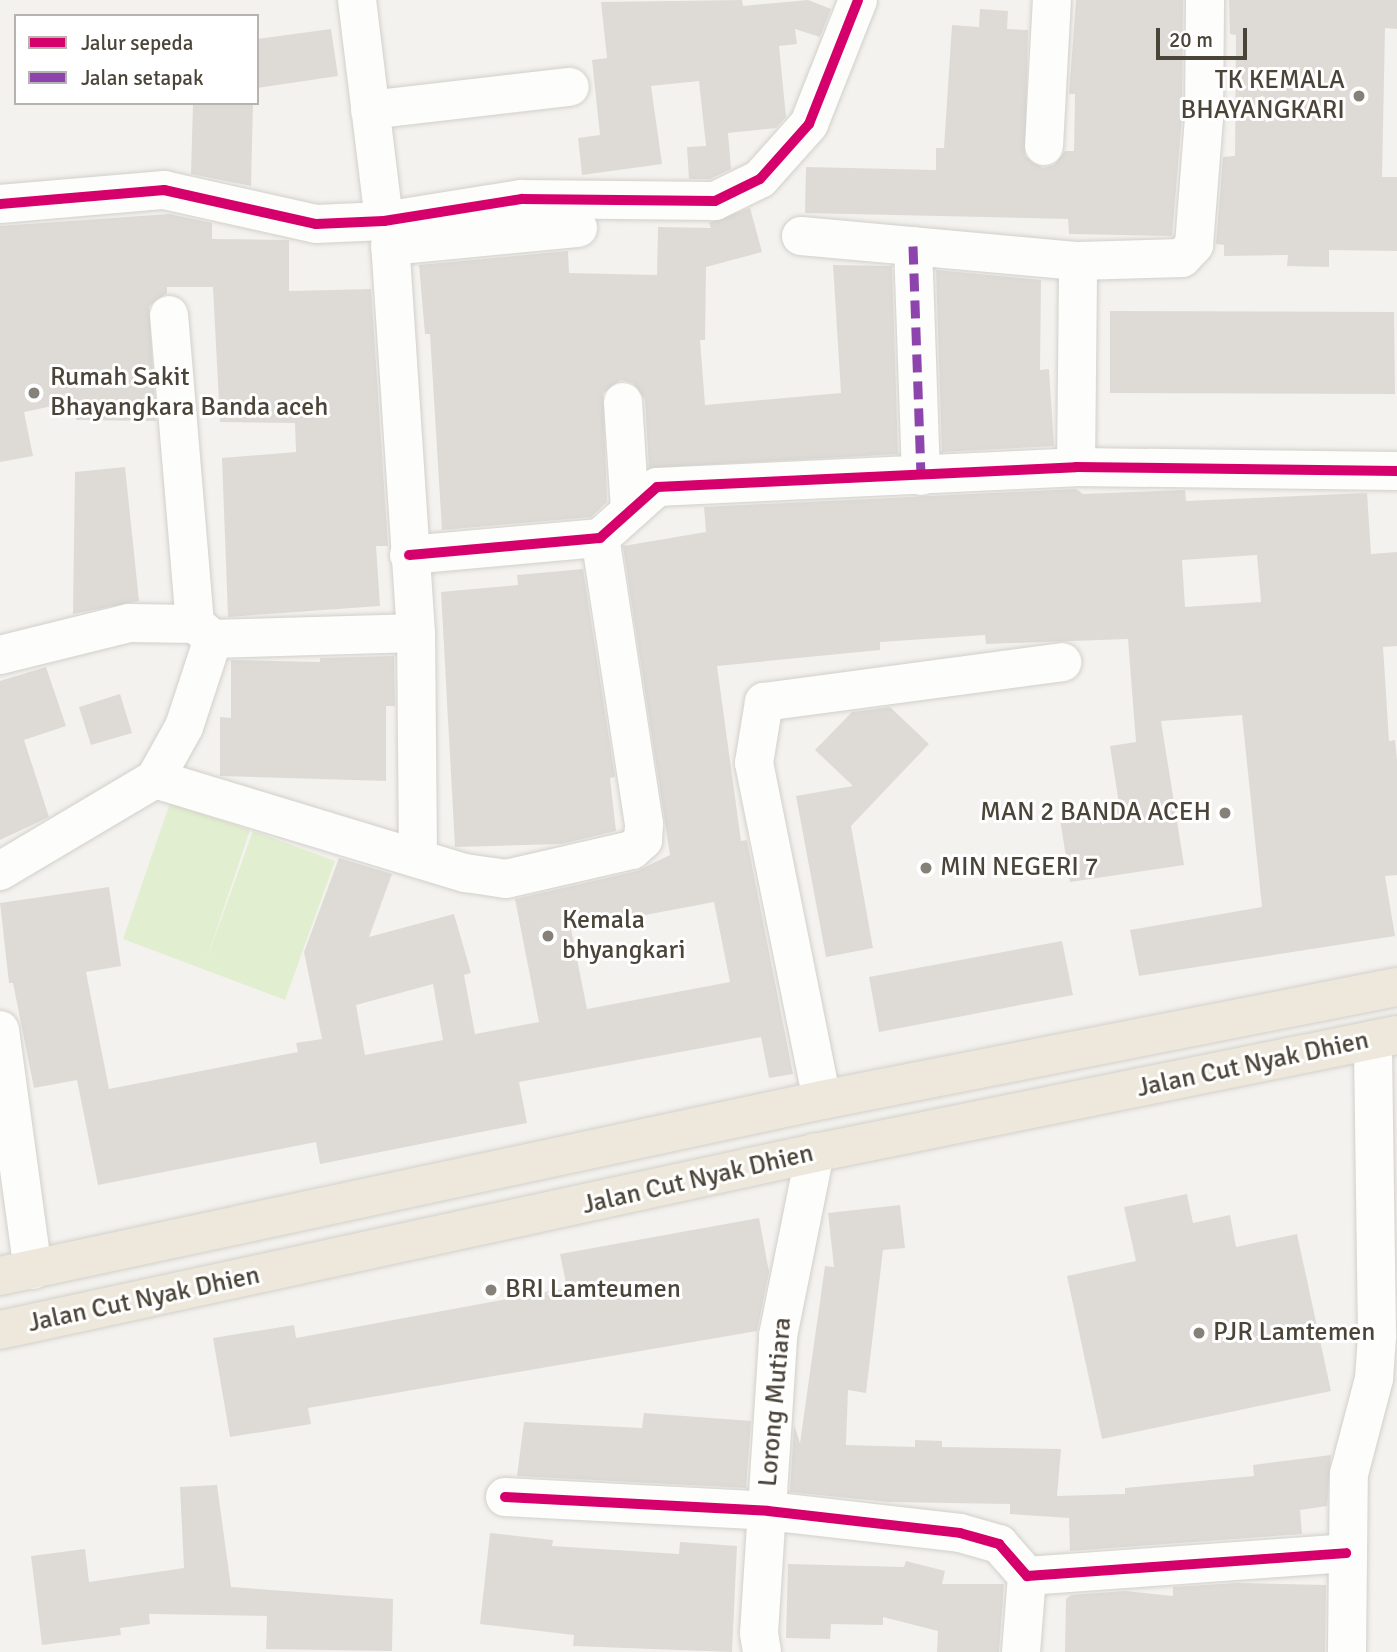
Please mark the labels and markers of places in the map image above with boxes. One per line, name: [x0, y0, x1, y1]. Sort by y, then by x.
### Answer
place label: TK KEMALA BHAYANGKARI: [1181, 65, 1345, 126]
marker: TK KEMALA BHAYANGKARI: [1351, 88, 1367, 104]
place label: Rumah Sakit Bhayangkara Banda aceh: [50, 362, 328, 424]
marker: Rumah Sakit Bhayangkara Banda aceh: [24, 383, 44, 403]
place label: MAN 2 BANDA ACEH: [980, 797, 1211, 829]
marker: MAN 2 BANDA ACEH: [1217, 805, 1233, 821]
place label: MIN NEGERI 7: [940, 852, 1099, 884]
marker: MIN NEGERI 7: [918, 860, 934, 876]
place label: Kemala bhyangkari: [562, 905, 686, 967]
marker: Kemala bhyangkari: [540, 928, 556, 944]
place label: BRI Lamteumen: [505, 1274, 681, 1306]
marker: BRI Lamteumen: [483, 1282, 499, 1298]
place label: PJR Lamtemen: [1213, 1317, 1376, 1349]
marker: PJR Lamtemen: [1191, 1325, 1207, 1341]

